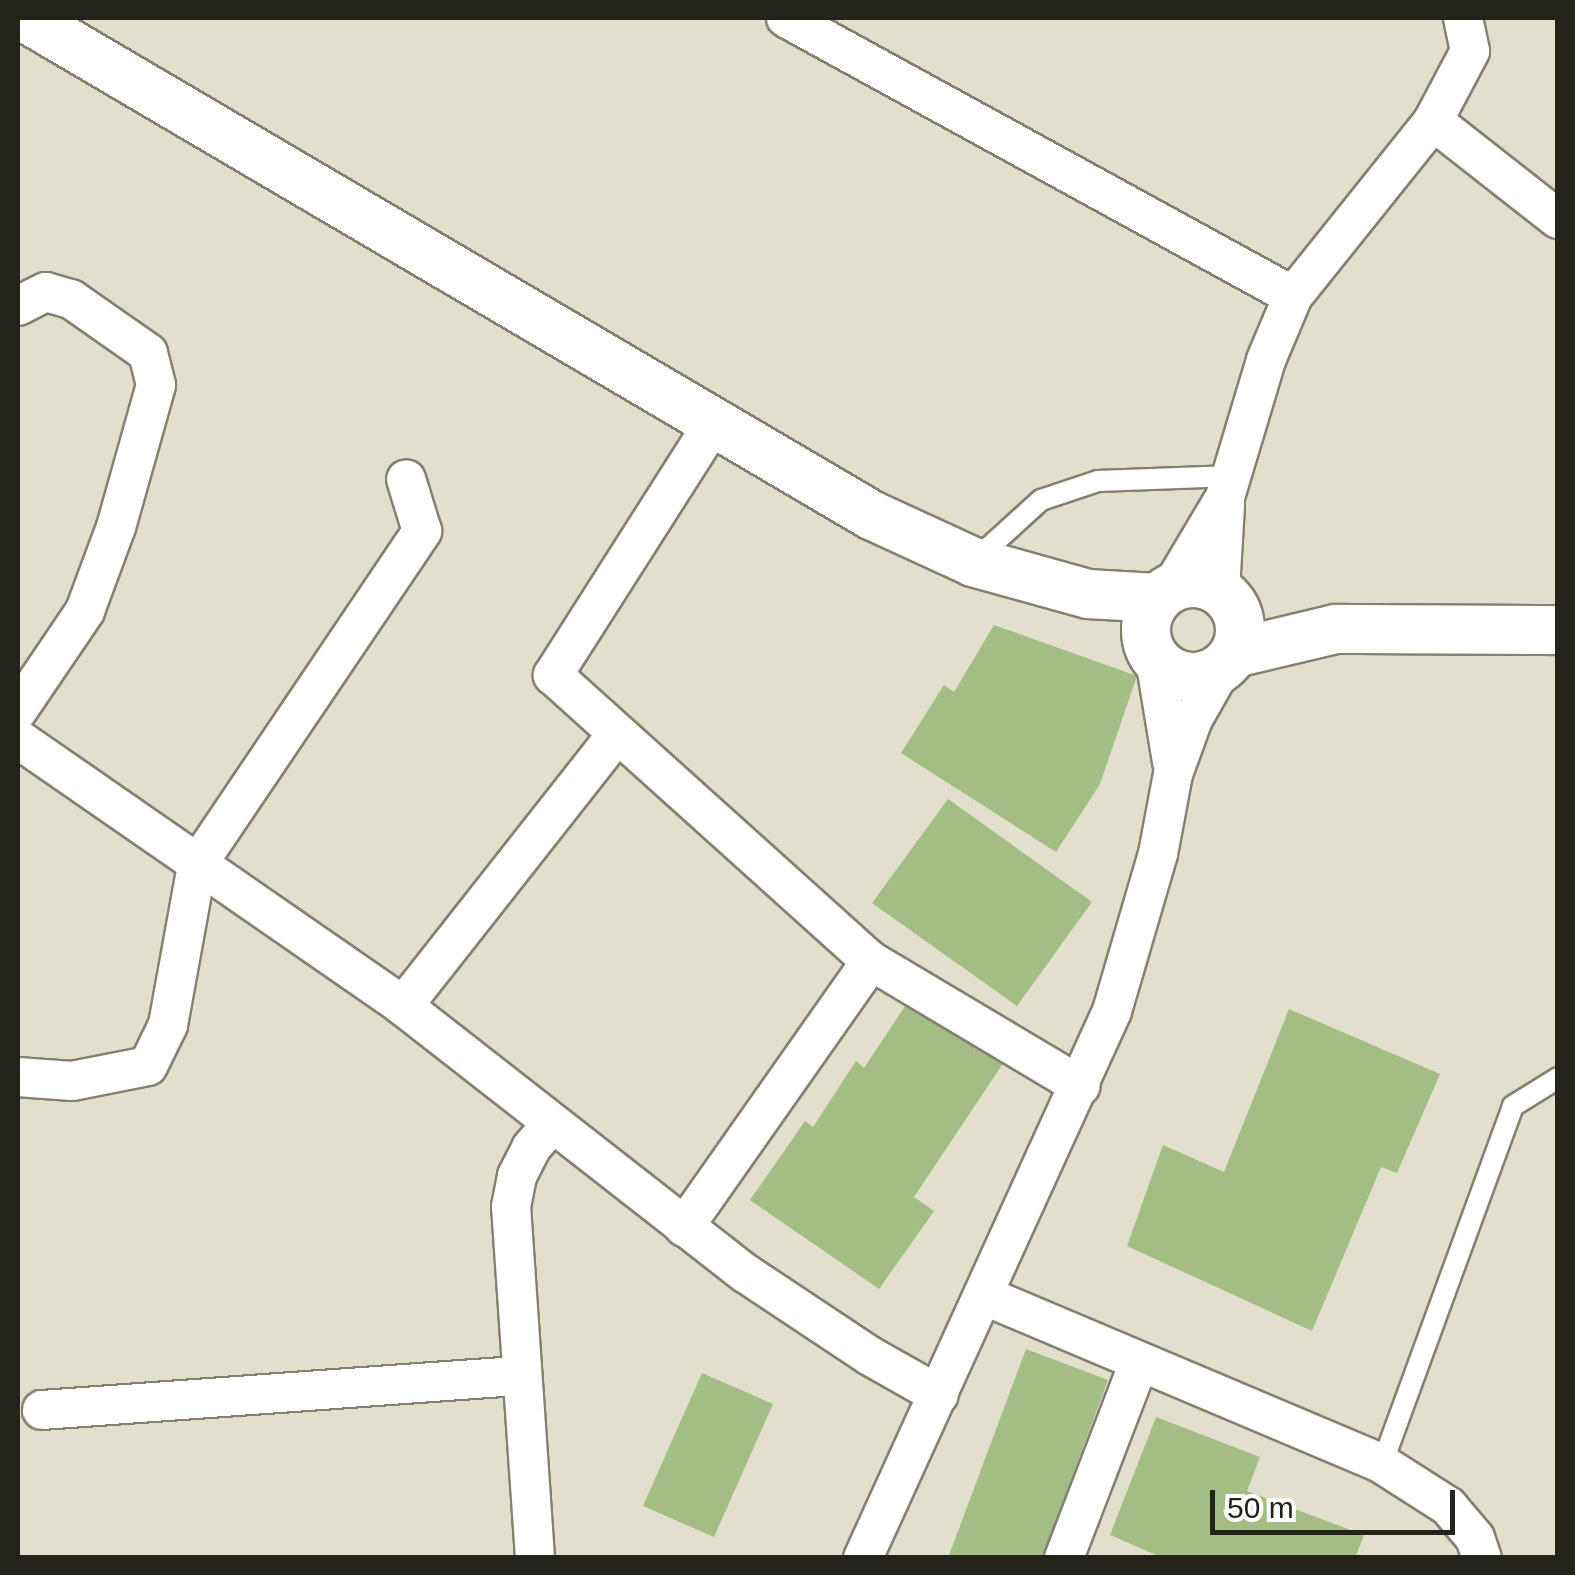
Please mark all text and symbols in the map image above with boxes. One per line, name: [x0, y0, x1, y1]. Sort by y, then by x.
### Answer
scale bar: [1215, 1470, 1460, 1532]
text: 50 m: [1227, 1491, 1294, 1524]

